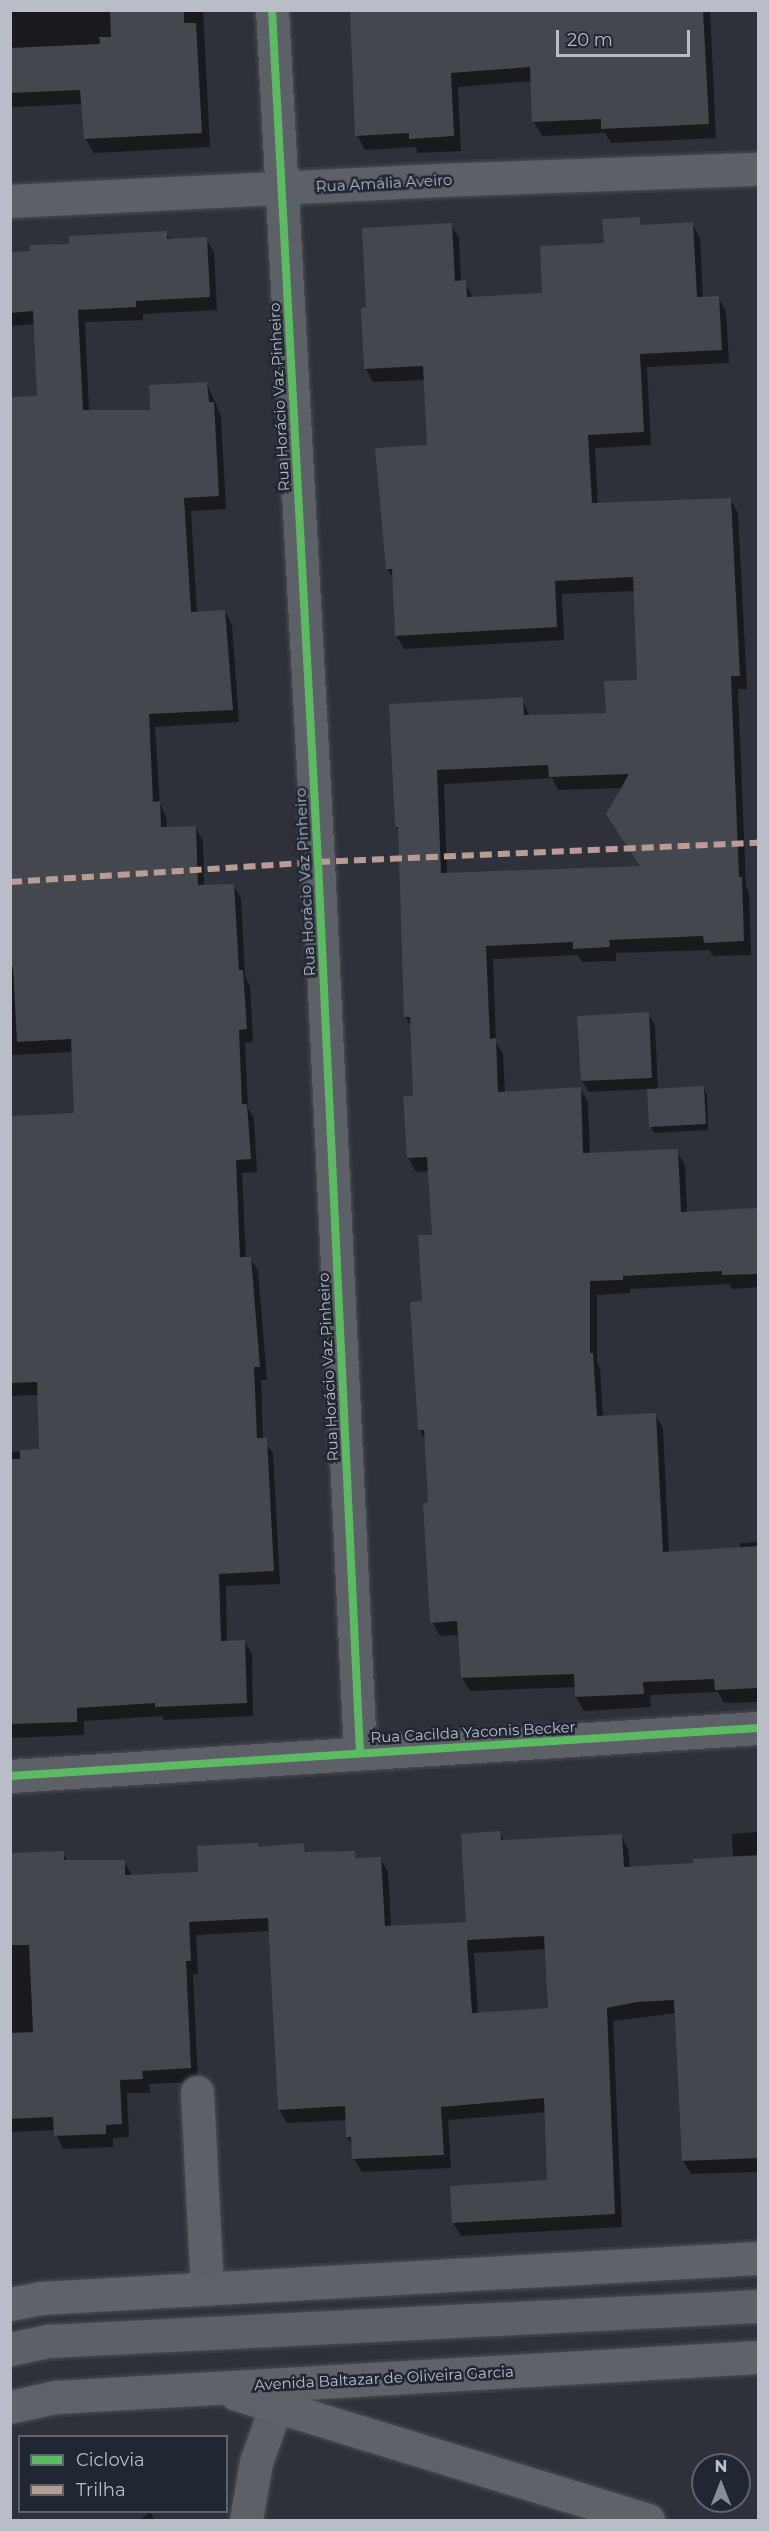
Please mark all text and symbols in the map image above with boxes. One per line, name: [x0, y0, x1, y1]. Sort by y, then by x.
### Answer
scale bar: [559, 18, 692, 56]
text: 20 m: [567, 29, 613, 51]
street label: Rua Amália Aveiro: [315, 170, 453, 196]
street label: Rua Horácio Vaz Pinheiro: [265, 302, 293, 492]
street label: Rua Horácio Vaz Pinheiro: [291, 787, 319, 977]
street label: Rua Horácio Vaz Pinheiro: [314, 1272, 342, 1462]
street label: Rua Cacilda Yaconis Becker: [370, 1718, 576, 1746]
street label: Avenida Baltazar de Oliveira Garcia: [254, 2362, 514, 2394]
legend: [18, 2435, 228, 2513]
text: Ciclovia: [76, 2449, 145, 2471]
north arrow: [691, 2453, 751, 2513]
text: N: [715, 2457, 727, 2476]
text: Trilha: [76, 2479, 126, 2501]

